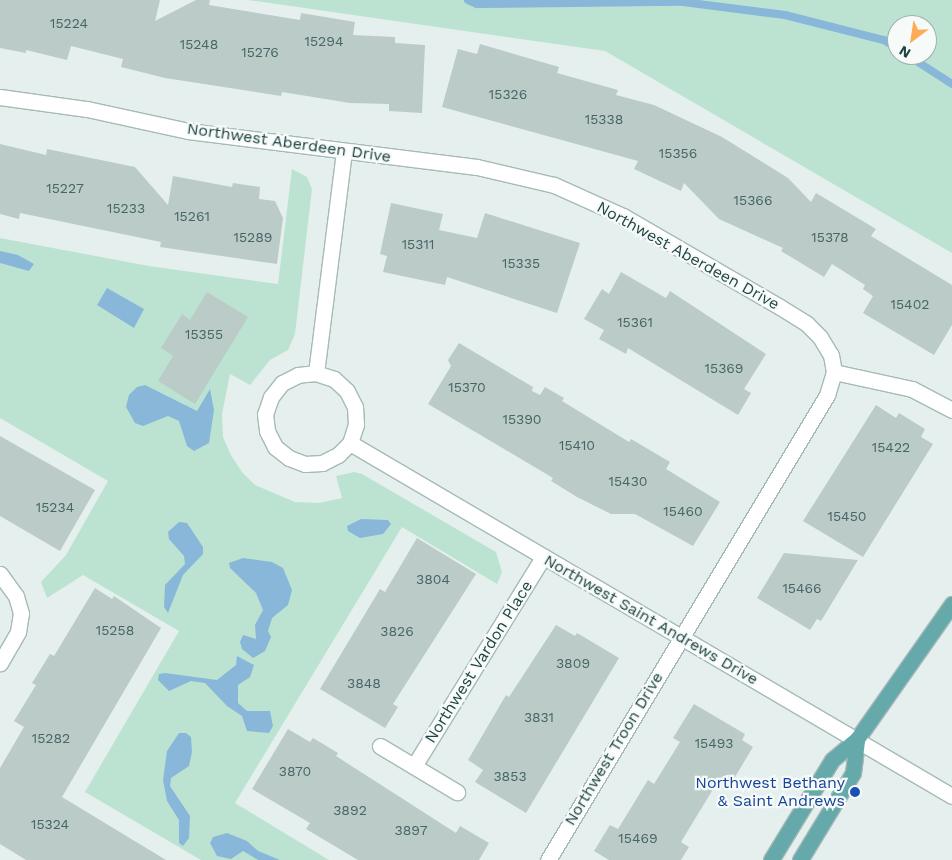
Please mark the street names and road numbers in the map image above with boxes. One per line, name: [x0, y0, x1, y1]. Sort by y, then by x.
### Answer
street label: Northwest Aberdeen Drive: [185, 119, 393, 167]
street label: Northwest Aberdeen Drive: [593, 198, 783, 314]
street label: Northwest Saint Andrews Drive: [540, 551, 762, 689]
street label: Northwest Vardon Place: [421, 577, 537, 747]
street label: Northwest Troon Drive: [560, 669, 668, 829]

